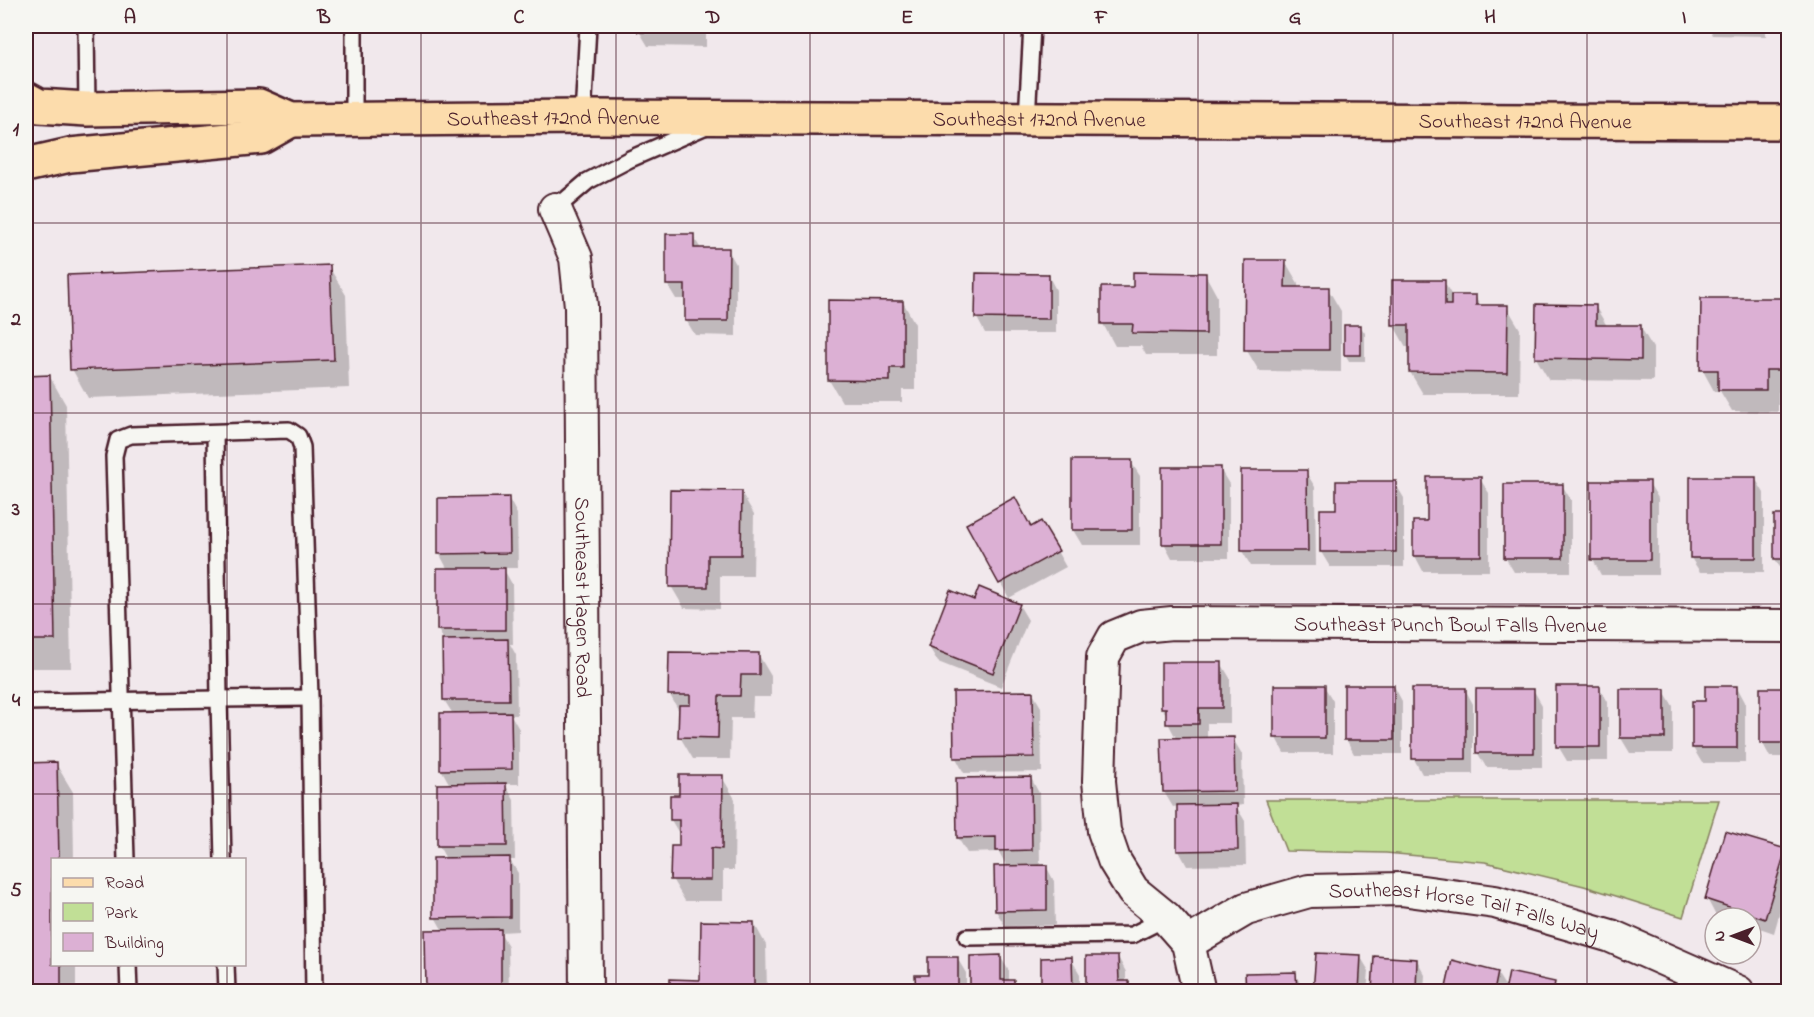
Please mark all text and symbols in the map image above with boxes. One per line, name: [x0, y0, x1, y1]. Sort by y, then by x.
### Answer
text: A: [124, 4, 136, 33]
text: B: [316, 4, 331, 33]
text: C: [514, 4, 525, 33]
text: D: [705, 4, 720, 33]
text: E: [901, 4, 913, 33]
text: F: [1094, 4, 1108, 33]
text: G: [1289, 4, 1302, 33]
text: H: [1484, 4, 1496, 33]
text: I: [1682, 4, 1687, 33]
street label: Southeast 172nd Avenue: [446, 104, 660, 135]
street label: Southeast 172nd Avenue: [932, 105, 1146, 136]
street label: Southeast 172nd Avenue: [1418, 107, 1632, 138]
text: 1: [13, 116, 20, 145]
text: 2: [10, 306, 21, 335]
text: 3: [11, 496, 20, 525]
street label: Southeast Hagen Road: [564, 497, 597, 698]
street label: Southeast Punch Bowl Falls Avenue: [1294, 611, 1607, 642]
text: 4: [12, 687, 21, 716]
legend: [51, 858, 246, 966]
text: Road: [105, 871, 144, 897]
street label: Southeast Horse Tail Falls Way: [1328, 876, 1602, 951]
text: 5: [10, 877, 22, 906]
text: Park: [105, 901, 138, 927]
north arrow: [1703, 906, 1763, 966]
text: N: [1708, 930, 1732, 941]
text: Building: [104, 931, 164, 958]

